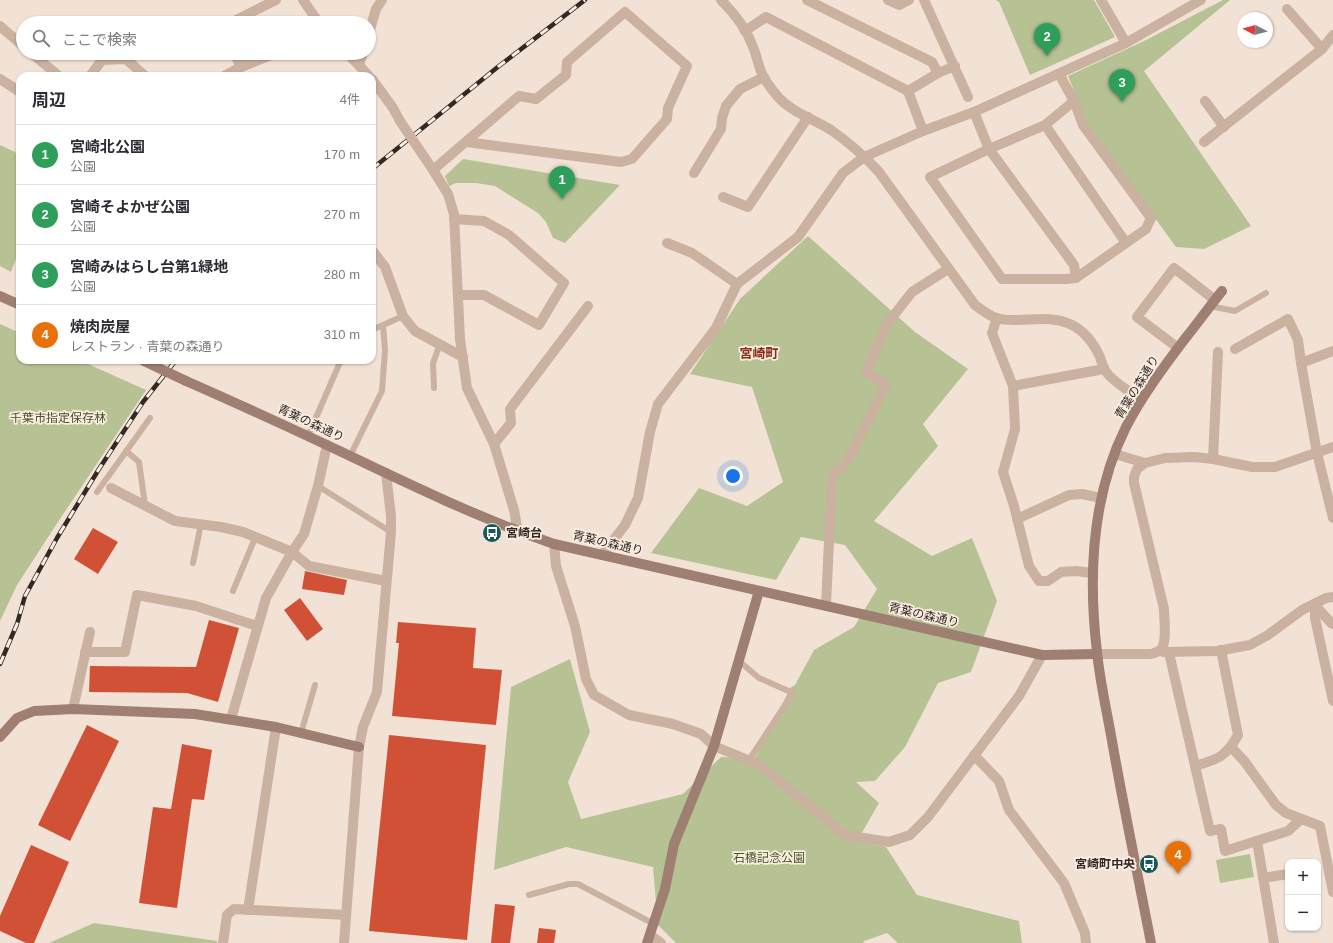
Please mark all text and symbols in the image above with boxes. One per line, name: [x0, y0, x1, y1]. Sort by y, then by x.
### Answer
north arrow: [1237, 12, 1273, 48]
search box: [16, 16, 376, 60]
pin: 2: [1034, 23, 1060, 56]
icon: search: [30, 27, 52, 49]
text: ここで検索: [62, 31, 137, 48]
pin: 3: [1109, 69, 1135, 102]
text: 周辺: [32, 91, 66, 110]
text: 4件: [340, 92, 360, 107]
text: 宮崎北公園: [70, 138, 145, 155]
text: 1: [41, 147, 49, 162]
text: 170 m: [324, 147, 360, 162]
text: 公園: [70, 159, 96, 174]
pin: 1: [549, 166, 575, 199]
text: 宮崎そよかぜ公園: [70, 198, 190, 215]
text: 2: [41, 207, 49, 222]
text: 270 m: [324, 207, 360, 222]
text: 公園: [70, 219, 96, 234]
text: 宮崎みはらし台第1緑地: [70, 258, 228, 275]
text: 3: [41, 267, 49, 282]
text: 280 m: [324, 267, 360, 282]
text: 公園: [70, 279, 96, 294]
text: 焼肉炭屋: [70, 318, 130, 335]
text: 4: [41, 327, 49, 342]
text: 310 m: [324, 327, 360, 342]
text: レストラン · 青葉の森通り: [70, 339, 225, 354]
district label: 宮崎町: [739, 346, 779, 361]
street label: 青葉の森通り: [1112, 353, 1162, 421]
street label: 青葉の森通り: [275, 401, 347, 445]
park label: 千葉市指定保存林: [10, 411, 106, 425]
your location: [723, 466, 743, 486]
bus stop icon: 宮崎台: [481, 522, 503, 544]
place label: 宮崎台: [506, 526, 542, 540]
street label: 青葉の森通り: [571, 528, 645, 558]
street label: 青葉の森通り: [887, 600, 961, 630]
pin: 4: [1165, 841, 1191, 874]
park label: 石橋記念公園: [733, 851, 805, 865]
bus stop icon: 宮崎町中央: [1138, 853, 1160, 875]
place label: 宮崎町中央: [1075, 857, 1135, 871]
map controls: [1285, 859, 1321, 931]
button: +: [1285, 859, 1321, 895]
button: −: [1285, 895, 1321, 931]

